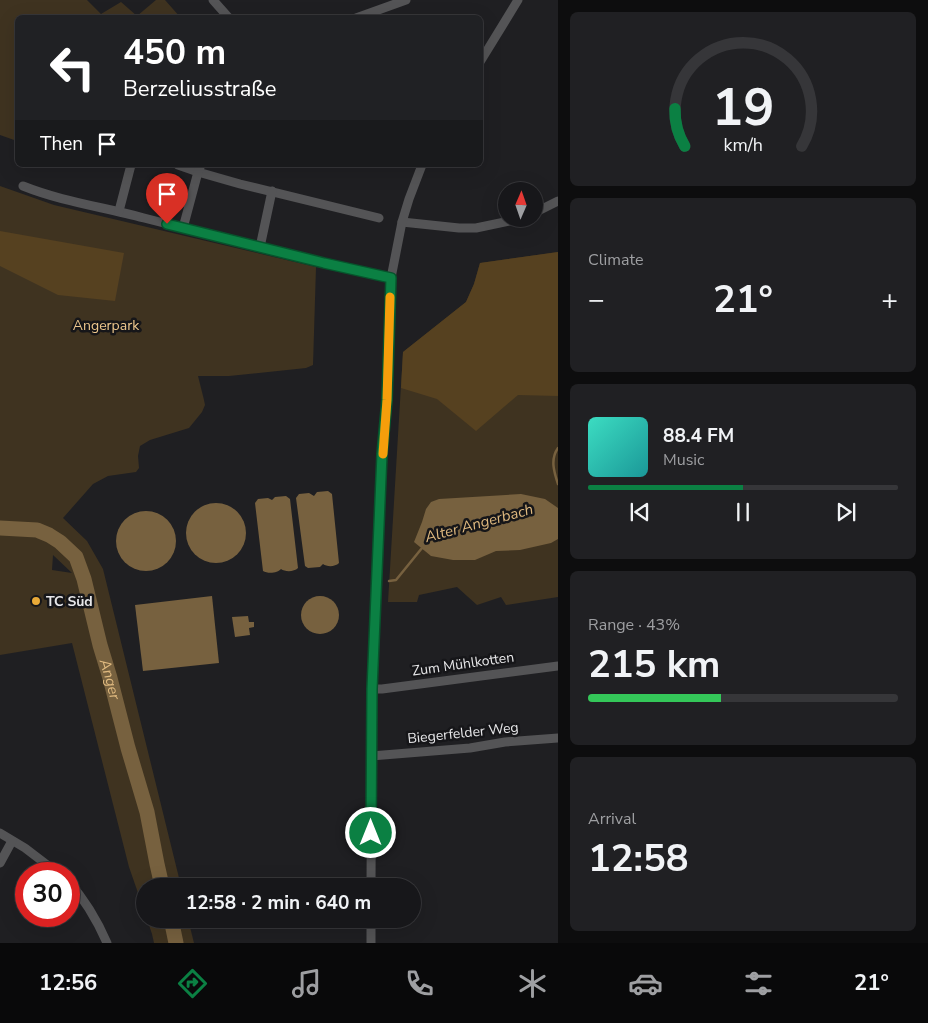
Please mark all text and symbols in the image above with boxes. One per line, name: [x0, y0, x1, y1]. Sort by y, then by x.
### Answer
text: 450 m: [123, 29, 226, 76]
icon: left: [40, 35, 105, 100]
text: 19: [712, 72, 774, 143]
text: Berzeliusstraße: [123, 74, 277, 104]
icon: arrive: [93, 130, 121, 158]
text: Then: [40, 131, 83, 157]
text: km/h: [723, 133, 763, 157]
pin: [146, 173, 188, 224]
icon: arrive: [153, 180, 181, 208]
north arrow: [498, 182, 542, 228]
map controls: [498, 182, 543, 227]
text: Climate: [588, 249, 643, 271]
text: 21°: [713, 274, 773, 325]
text: −: [588, 281, 605, 319]
text: +: [881, 281, 898, 319]
park label: Angerpark: [73, 316, 140, 335]
text: 88.4 FM: [663, 423, 734, 449]
text: Music: [663, 449, 704, 471]
icon: previous: [626, 498, 654, 526]
icon: pause: [729, 498, 757, 526]
icon: next: [832, 498, 860, 526]
water label: Alter Angerbach: [422, 499, 535, 547]
place label: TC Süd: [46, 592, 93, 611]
marker: TC Süd: [30, 595, 42, 607]
text: Range · 43%: [588, 614, 680, 636]
text: 215 km: [588, 639, 720, 690]
street label: Zum Mühlkotten: [411, 647, 515, 681]
water label: Anger: [94, 655, 125, 702]
street label: Biegerfelder Weg: [406, 718, 520, 748]
position arrow: [344, 806, 396, 858]
text: Arrival: [588, 808, 636, 830]
text: 12:58: [588, 833, 689, 884]
speed limit sign: 30: [15, 862, 80, 927]
text: 12:58 · 2 min · 640 m: [186, 890, 371, 916]
icon: directions: [175, 966, 210, 1001]
icon: music: [289, 966, 324, 1001]
icon: phone: [402, 966, 437, 1001]
icon: climate: [515, 966, 550, 1001]
icon: car: [628, 966, 663, 1001]
icon: filters: [741, 966, 776, 1001]
text: 12:56: [39, 968, 97, 998]
text: 21°: [854, 968, 889, 998]

